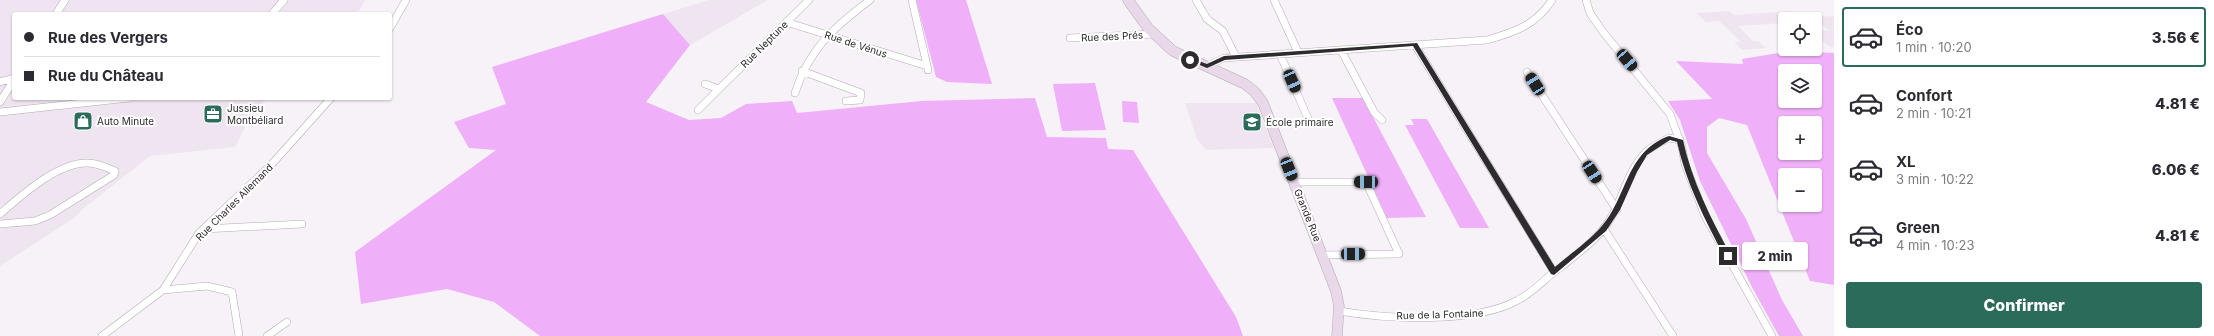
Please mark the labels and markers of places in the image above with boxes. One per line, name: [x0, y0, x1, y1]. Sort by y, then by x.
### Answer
place label: Jussieu Montbéliard: [227, 102, 283, 126]
office icon: Jussieu Montbéliard: [202, 103, 224, 125]
shop icon: Auto Minute: [72, 110, 94, 132]
school or university icon: École primaire: [1241, 111, 1263, 133]
place label: Auto Minute: [97, 115, 154, 127]
place label: École primaire: [1266, 115, 1334, 128]

